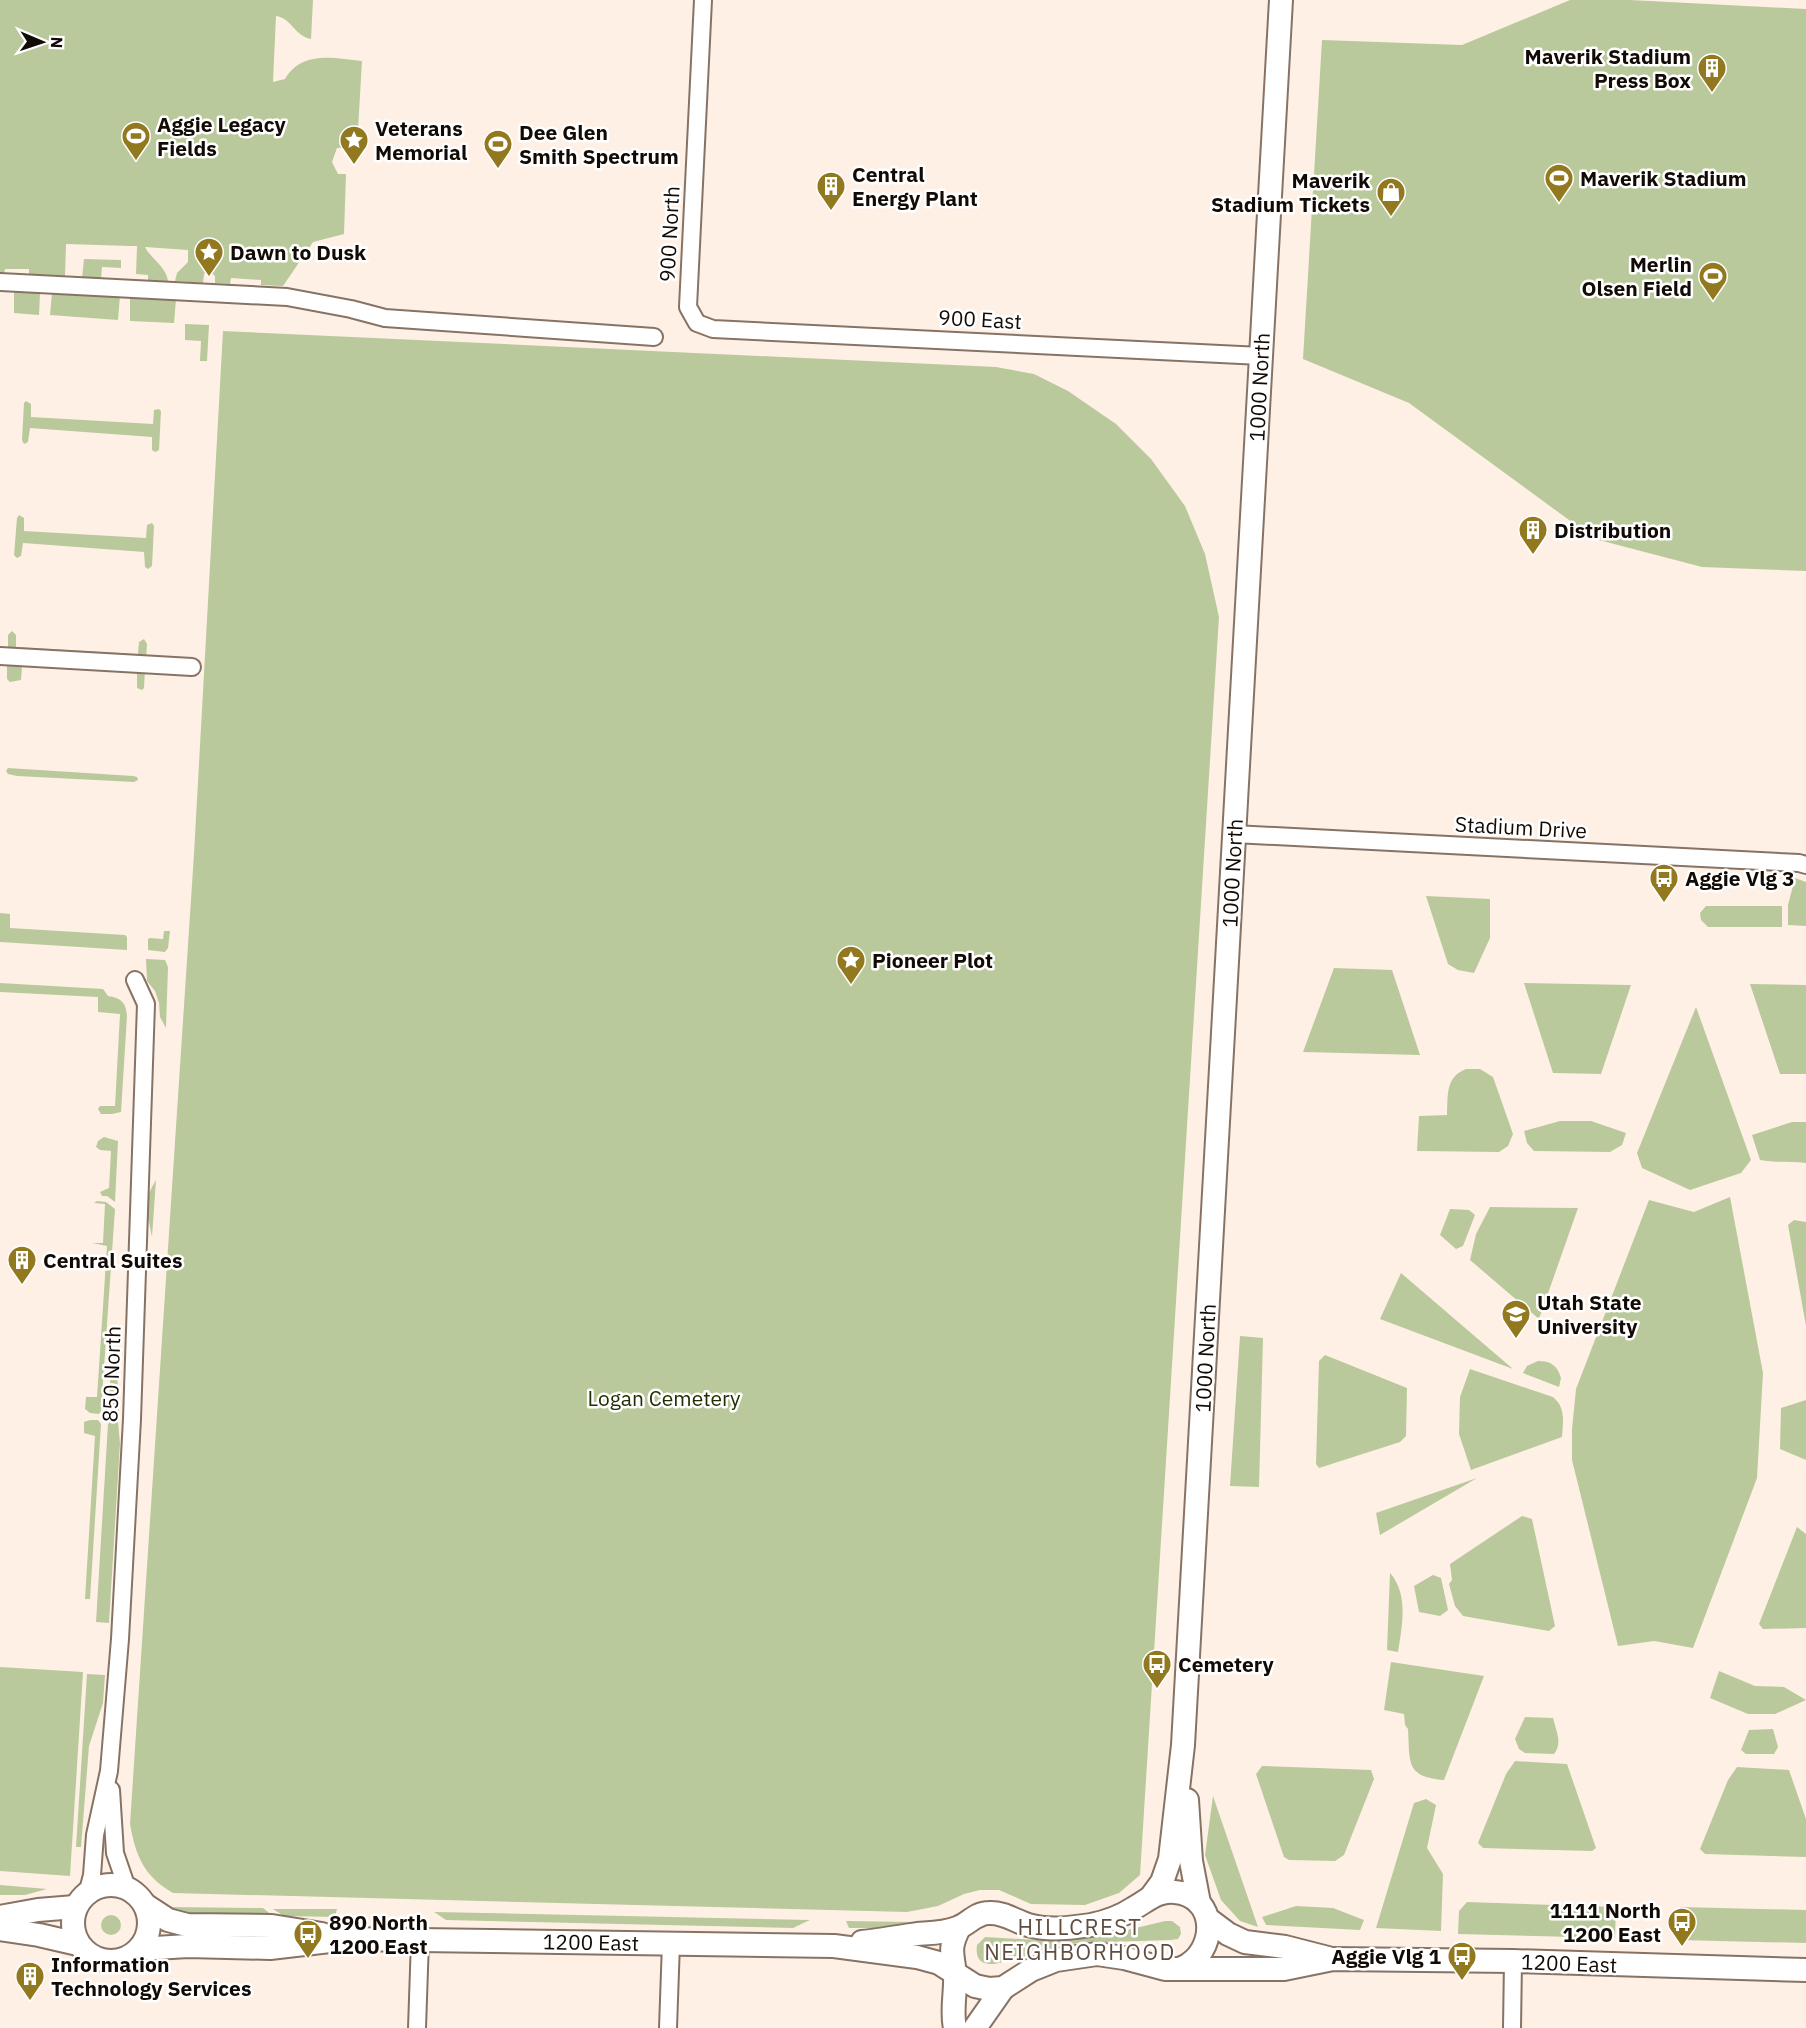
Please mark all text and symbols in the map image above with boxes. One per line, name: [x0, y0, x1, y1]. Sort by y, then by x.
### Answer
north arrow: [12, 12, 72, 72]
text: N: [47, 36, 67, 49]
place label: Maverik Stadium Press Box: [1525, 42, 1691, 94]
building icon: Maverik Stadium Press Box: [1696, 52, 1728, 94]
place label: Aggie Legacy Fields: [157, 110, 287, 162]
place label: Veterans Memorial: [375, 114, 467, 166]
place label: Dee Glen Smith Spectrum: [519, 118, 679, 170]
sports icon: Aggie Legacy Fields: [120, 120, 152, 162]
place icon: Veterans Memorial: [338, 124, 370, 166]
sports icon: Dee Glen Smith Spectrum: [482, 128, 514, 170]
place label: Central Energy Plant: [852, 160, 978, 212]
sports icon: Maverik Stadium: [1543, 162, 1575, 204]
place label: Maverik Stadium: [1580, 164, 1747, 192]
place label: Maverik Stadium Tickets: [1211, 166, 1371, 218]
building icon: Central Energy Plant: [815, 170, 847, 212]
shop icon: Maverik Stadium Tickets: [1375, 176, 1407, 218]
street label: 900 North: [652, 185, 686, 283]
place icon: Dawn to Dusk: [193, 236, 225, 278]
place label: Dawn to Dusk: [230, 238, 367, 266]
place label: Merlin Olsen Field: [1582, 250, 1692, 302]
sports icon: Merlin Olsen Field: [1697, 260, 1729, 302]
street label: 900 East: [937, 303, 1023, 335]
street label: 1000 North: [1242, 332, 1276, 442]
building icon: Distribution: [1517, 514, 1549, 556]
place label: Distribution: [1554, 516, 1671, 544]
street label: Stadium Drive: [1454, 810, 1588, 844]
street label: 1000 North: [1215, 818, 1249, 928]
bus stop icon: Aggie Vlg 3: [1648, 862, 1680, 904]
place label: Aggie Vlg 3: [1685, 864, 1795, 892]
place icon: Pioneer Plot: [835, 944, 867, 986]
place label: Pioneer Plot: [872, 946, 993, 974]
building icon: Central Suites: [6, 1244, 38, 1286]
place label: Central Suites: [43, 1246, 182, 1274]
place label: Utah State University: [1537, 1288, 1642, 1340]
school or university icon: Utah State University: [1500, 1298, 1532, 1340]
street label: 1000 North: [1188, 1303, 1222, 1413]
street label: 850 North: [95, 1325, 127, 1423]
park label: Logan Cemetery: [588, 1384, 741, 1412]
bus stop icon: Cemetery: [1141, 1648, 1173, 1690]
place label: Cemetery: [1178, 1650, 1274, 1678]
place label: 1111 North 1200 East: [1549, 1896, 1661, 1948]
bus stop icon: 1111 North 1200 East: [1666, 1906, 1698, 1948]
place label: 890 North 1200 East: [329, 1908, 428, 1960]
district label: HILLCREST NEIGHBORHOOD: [984, 1912, 1176, 1966]
bus stop icon: 890 North 1200 East: [292, 1918, 324, 1960]
street label: 1200 East: [543, 1927, 639, 1957]
bus stop icon: Aggie Vlg 1: [1446, 1940, 1478, 1982]
place label: Aggie Vlg 1: [1331, 1942, 1441, 1970]
street label: 1200 East: [1520, 1947, 1618, 1979]
place label: Information Technology Services: [51, 1950, 252, 2002]
building icon: Information Technology Services: [14, 1960, 46, 2002]

